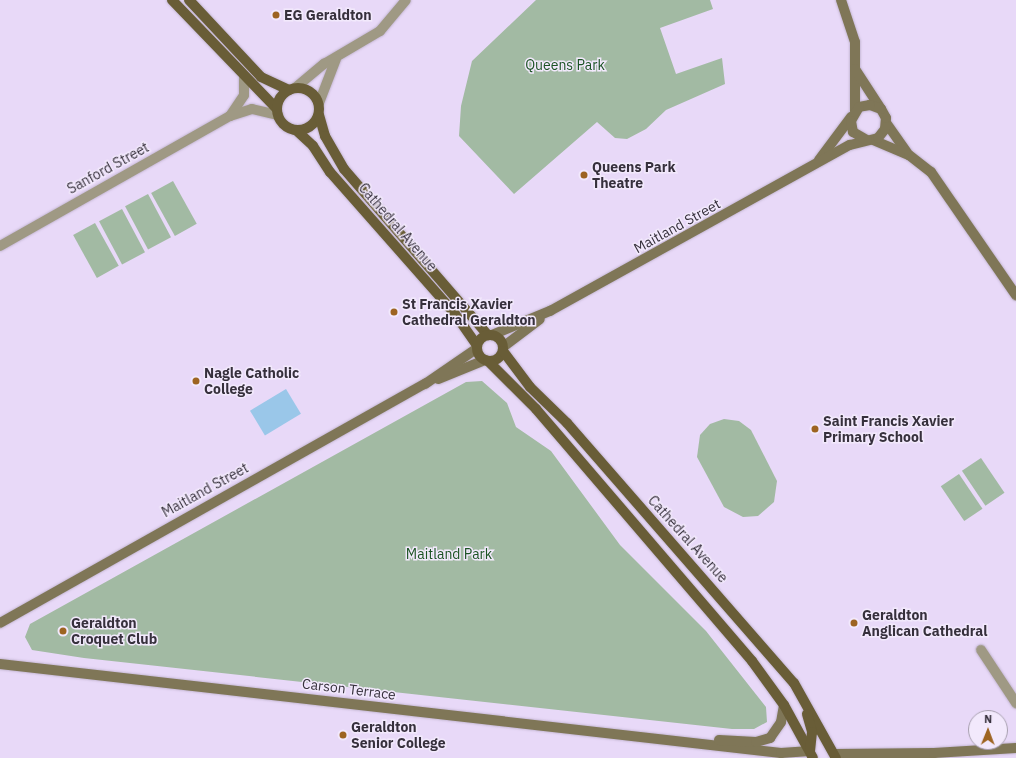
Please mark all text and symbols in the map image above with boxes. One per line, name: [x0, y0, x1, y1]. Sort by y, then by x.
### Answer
place label: EG Geraldton: [284, 7, 372, 23]
marker: EG Geraldton: [271, 10, 281, 20]
park label: Queens Park: [525, 57, 605, 73]
street label: Sanford Street: [64, 139, 152, 197]
place label: Queens Park Theatre: [592, 159, 675, 192]
marker: Queens Park Theatre: [579, 170, 589, 180]
street label: Cathedral Avenue: [355, 180, 441, 274]
street label: Maitland Street: [631, 195, 723, 257]
place label: St Francis Xavier Cathedral Geraldton: [402, 296, 536, 328]
marker: St Francis Xavier Cathedral Geraldton: [389, 307, 399, 317]
place label: Nagle Catholic College: [204, 365, 299, 398]
marker: Nagle Catholic College: [191, 376, 201, 386]
place label: Saint Francis Xavier Primary School: [823, 413, 954, 446]
marker: Saint Francis Xavier Primary School: [810, 424, 820, 434]
street label: Maitland Street: [159, 459, 251, 521]
street label: Cathedral Avenue: [645, 492, 731, 586]
park label: Maitland Park: [406, 546, 492, 562]
place label: Geraldton Anglican Cathedral: [862, 607, 988, 640]
place label: Geraldton Croquet Club: [71, 615, 157, 648]
marker: Geraldton Anglican Cathedral: [849, 618, 859, 628]
marker: Geraldton Croquet Club: [58, 626, 68, 636]
street label: Carson Terrace: [301, 675, 397, 703]
north arrow: [968, 710, 1008, 750]
text: N: [984, 712, 992, 726]
place label: Geraldton Senior College: [351, 719, 446, 752]
marker: Geraldton Senior College: [338, 730, 348, 740]

